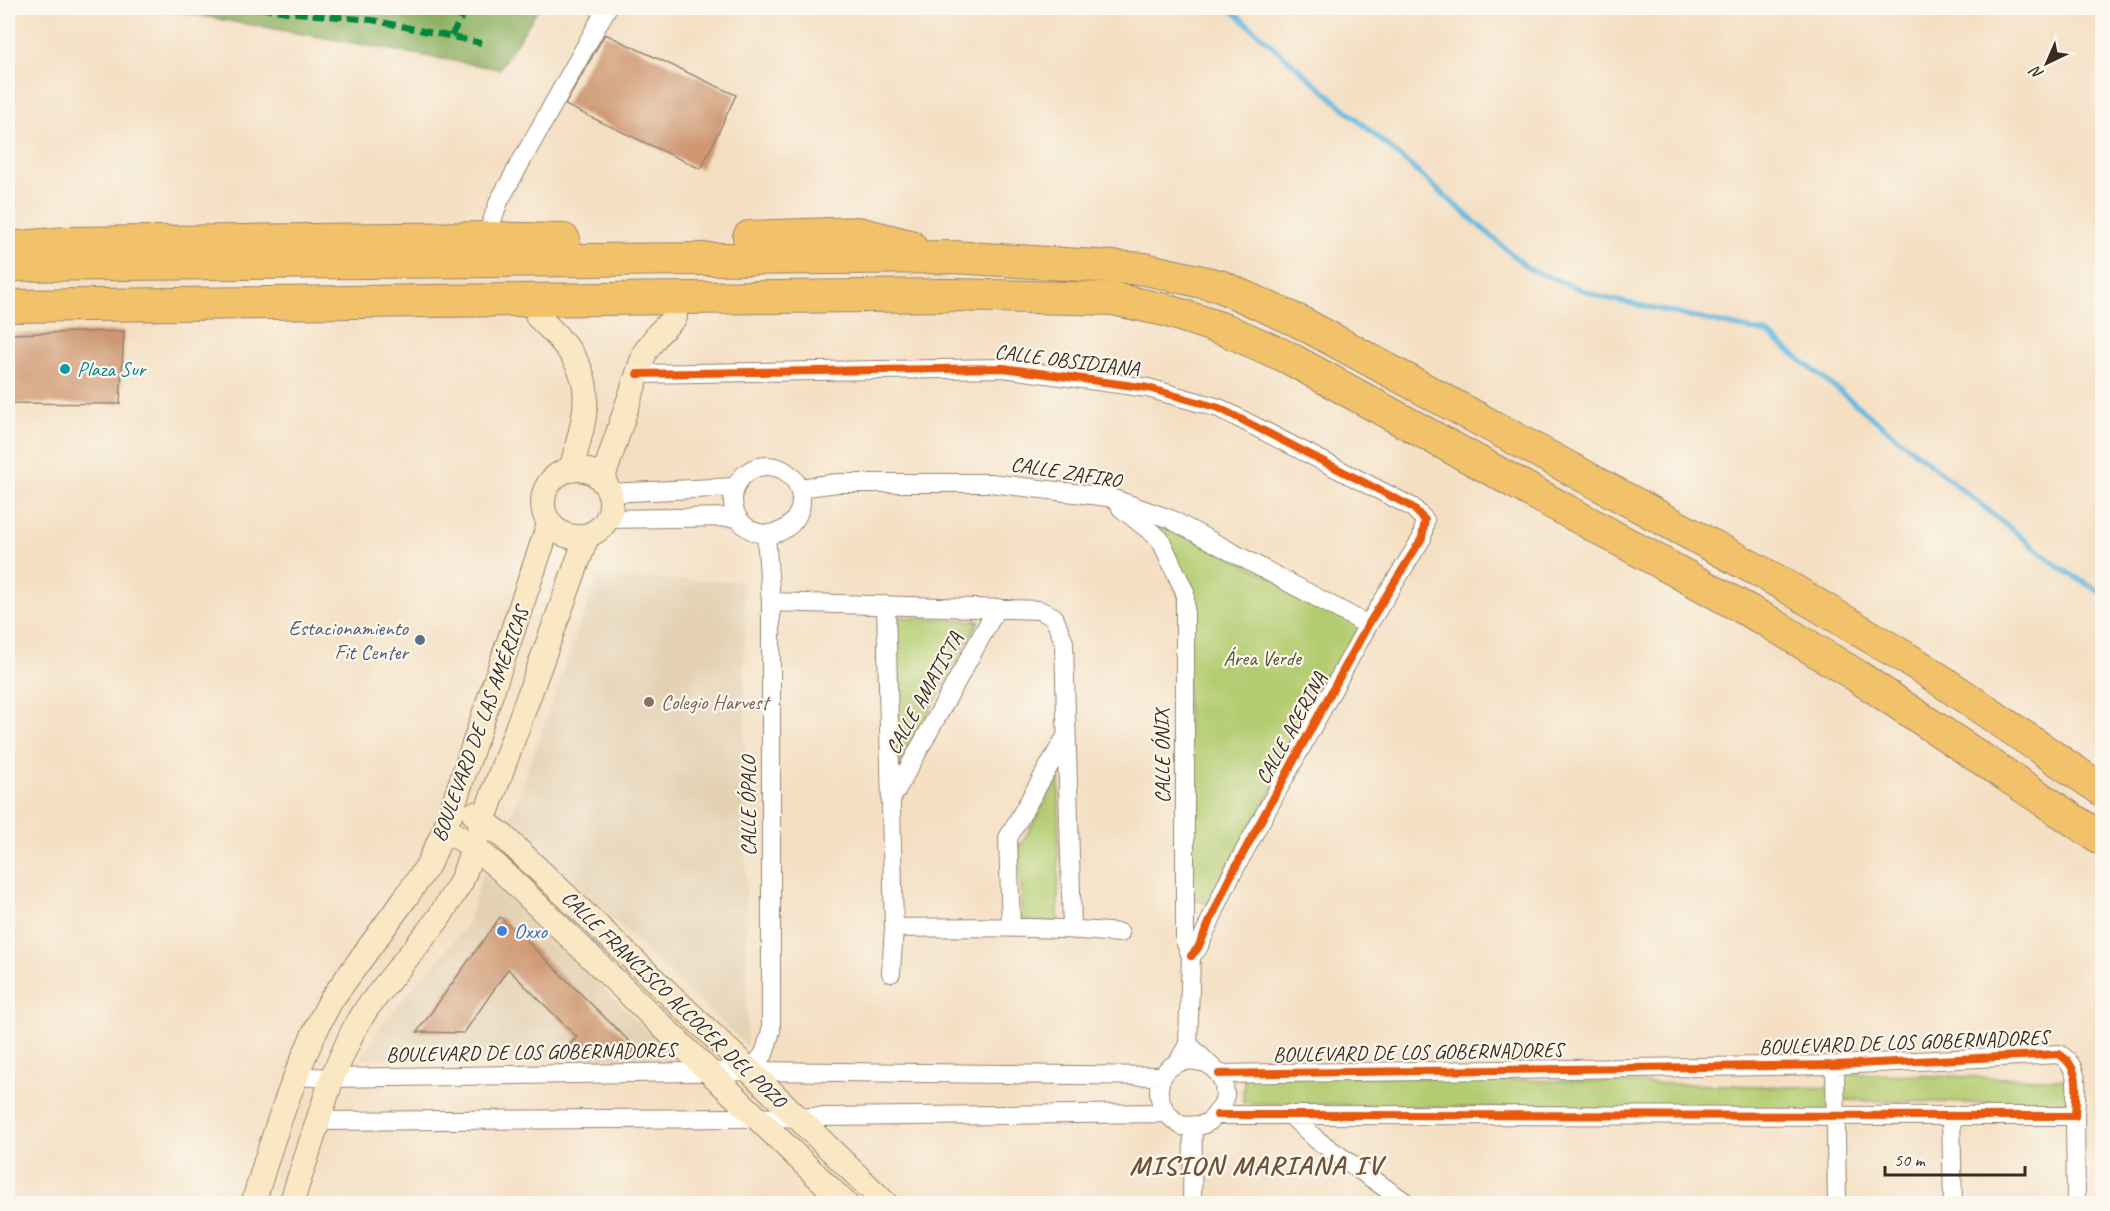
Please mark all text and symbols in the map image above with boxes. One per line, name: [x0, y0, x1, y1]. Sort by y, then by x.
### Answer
north arrow: [2017, 33, 2077, 93]
text: N: [2025, 60, 2048, 84]
street label: CALLE OBSIDIANA: [993, 338, 1142, 382]
place label: Plaza Sur: [77, 356, 147, 382]
marker: Plaza Sur: [58, 362, 72, 376]
street label: CALLE ZAFIRO: [1009, 450, 1125, 494]
street label: BOULEVARD DE LAS AMÉRICAS: [425, 600, 536, 845]
place label: Estacionamiento Fit Center: [288, 615, 410, 665]
street label: CALLE AMATISTA: [880, 627, 968, 759]
marker: Estacionamiento Fit Center: [413, 633, 427, 647]
park label: Área Verde: [1223, 645, 1303, 671]
street label: CALLE ACERINA: [1250, 667, 1333, 789]
place label: Colegio Harvest: [661, 689, 771, 715]
marker: Colegio Harvest: [642, 695, 656, 709]
street label: CALLE ÓNIX: [1149, 707, 1175, 803]
street label: CALLE ÓPALO: [735, 753, 761, 856]
street label: CALLE FRANCISCO ALCOCER DEL POZO: [556, 885, 794, 1115]
place label: Oxxo: [514, 918, 548, 944]
marker: Oxxo: [495, 924, 509, 938]
street label: BOULEVARD DE LOS GOBERNADORES: [1759, 1024, 2052, 1060]
street label: BOULEVARD DE LOS GOBERNADORES: [386, 1036, 679, 1068]
street label: BOULEVARD DE LOS GOBERNADORES: [1273, 1036, 1566, 1068]
scale bar: [1885, 1139, 2024, 1177]
district label: MISION MARIANA IV: [1130, 1148, 1387, 1182]
text: 50 m: [1894, 1149, 1927, 1171]

